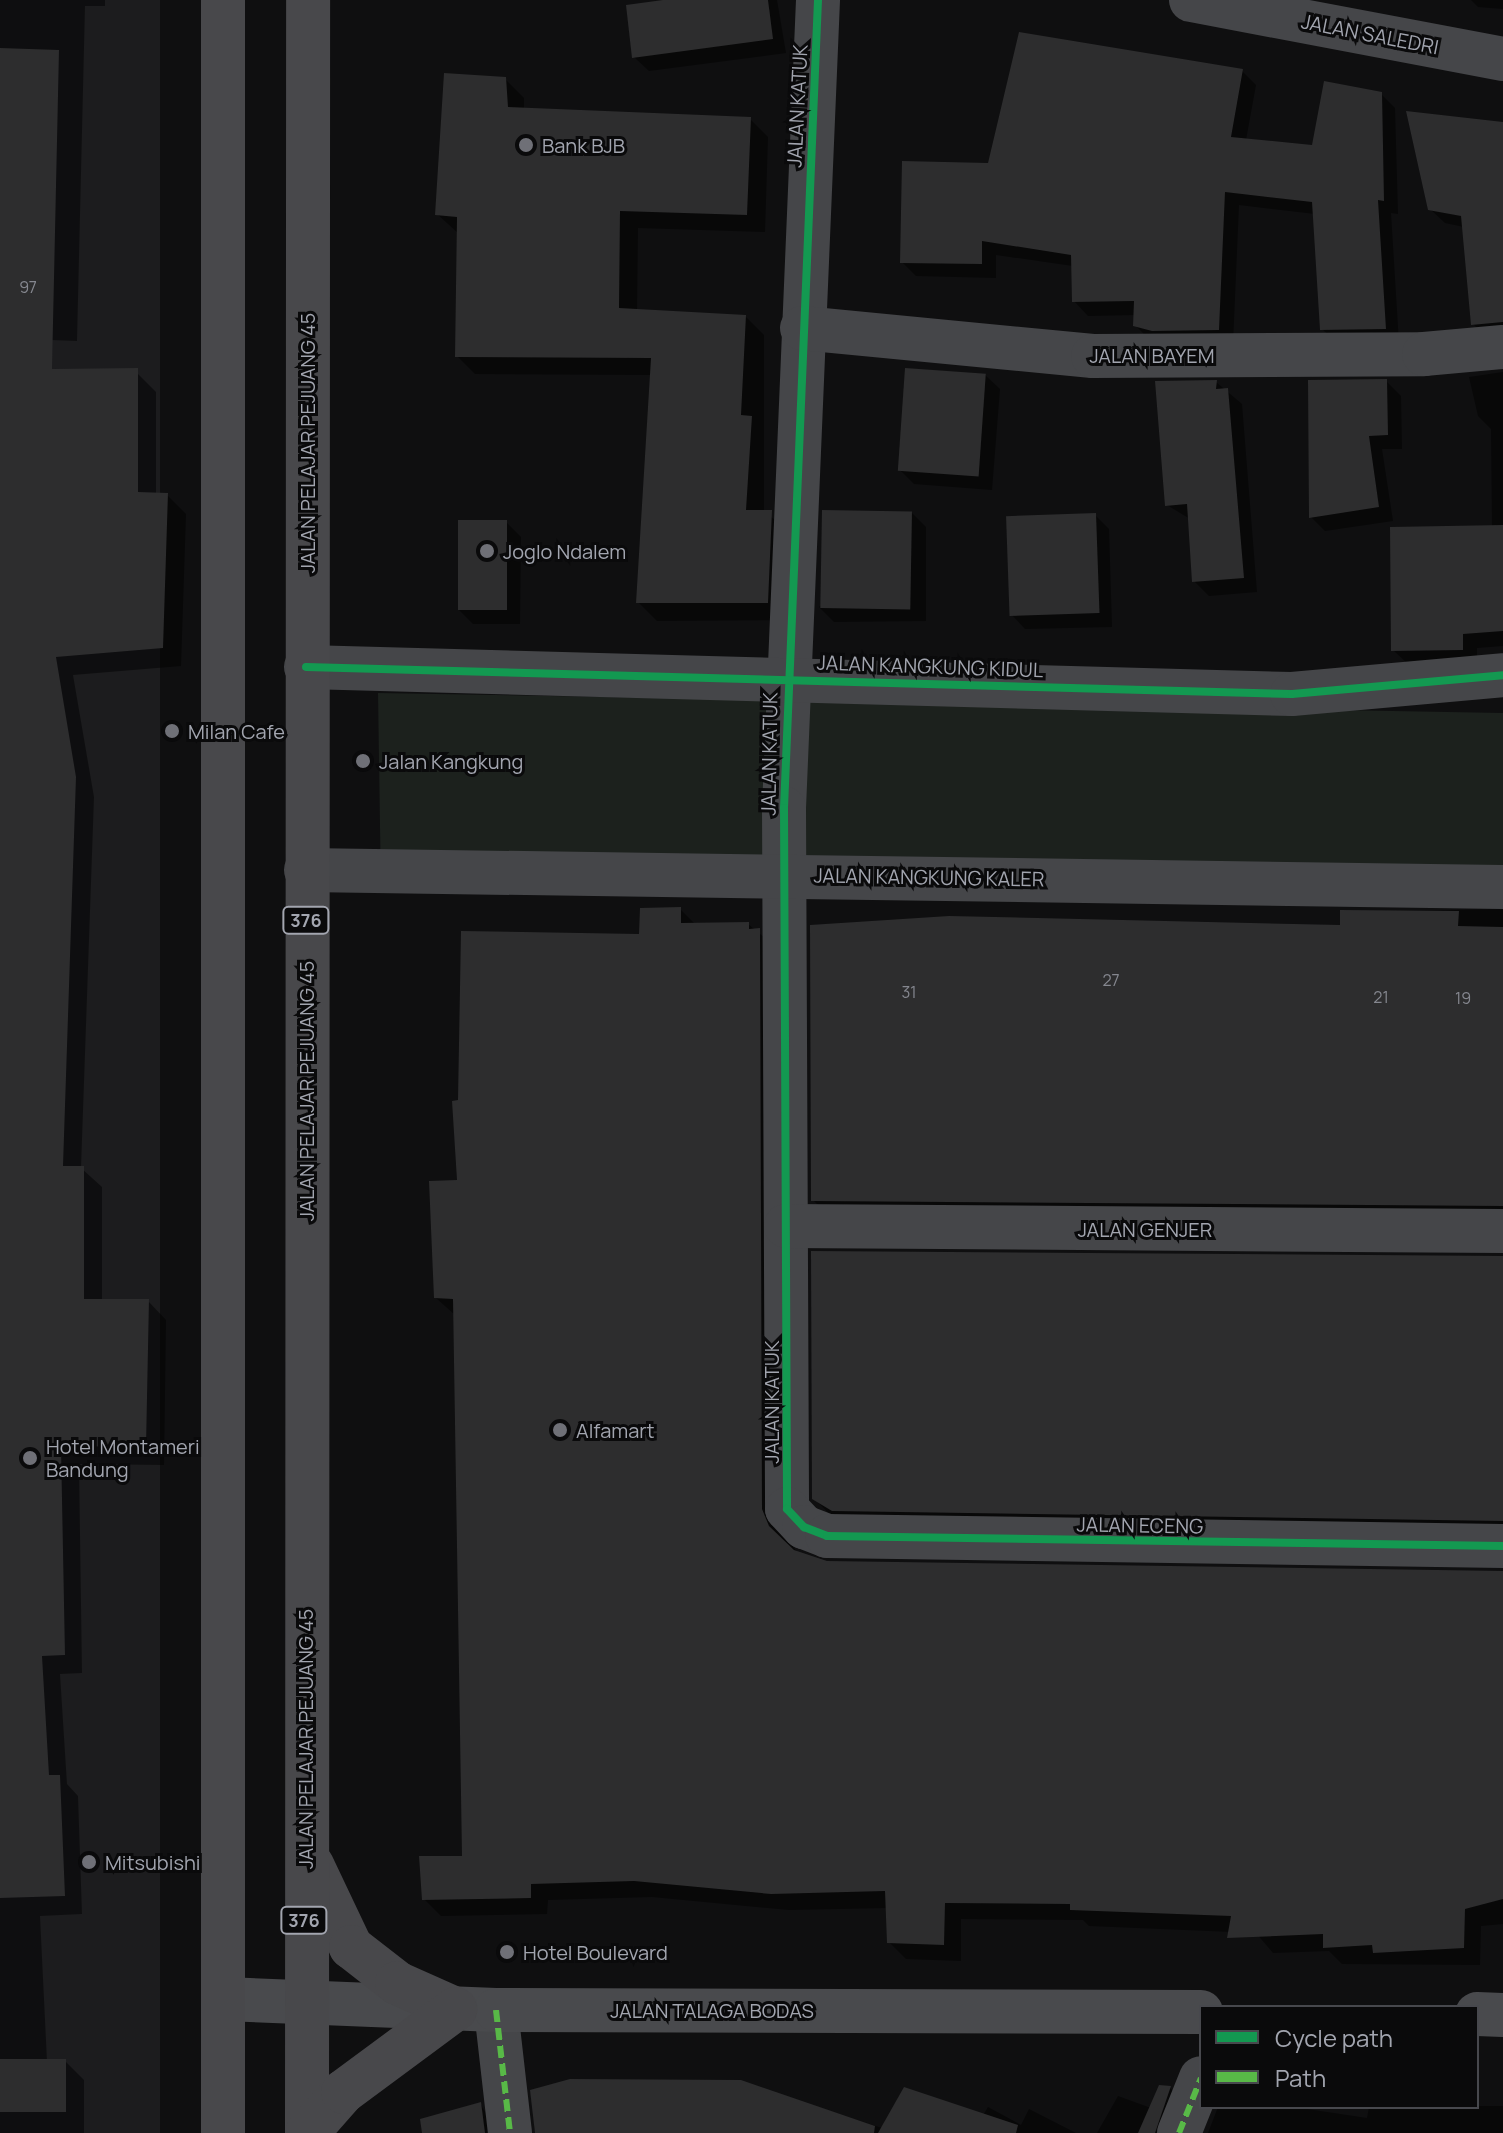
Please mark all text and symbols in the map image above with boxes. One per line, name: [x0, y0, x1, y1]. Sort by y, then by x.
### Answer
street label: JALAN SALEDRI: [1299, 9, 1441, 59]
street label: JALAN KATUK: [782, 44, 812, 168]
place label: Bank BJB: [542, 133, 625, 157]
marker: Bank BJB: [517, 136, 535, 154]
house number: 97: [19, 277, 37, 297]
street label: JALAN PELAJAR PEJUANG 45: [295, 313, 319, 573]
street label: JALAN BAYEM: [1089, 343, 1215, 367]
place label: Joglo Ndalem: [503, 539, 626, 563]
marker: Joglo Ndalem: [478, 542, 496, 560]
street label: JALAN KANGKUNG KIDUL: [816, 650, 1044, 682]
street label: JALAN KATUK: [756, 692, 782, 816]
place label: Milan Cafe: [188, 719, 285, 743]
marker: Milan Cafe: [163, 722, 181, 740]
place label: Jalan Kangkung: [379, 749, 523, 773]
marker: Jalan Kangkung: [354, 752, 372, 770]
street label: JALAN KANGKUNG KALER: [813, 863, 1045, 891]
road number: 376: [282, 906, 330, 934]
street label: JALAN PELAJAR PEJUANG 45: [294, 961, 318, 1221]
house number: 27: [1102, 970, 1120, 990]
house number: 31: [901, 982, 917, 1002]
house number: 21: [1373, 987, 1389, 1007]
house number: 19: [1455, 988, 1471, 1008]
street label: JALAN GENJER: [1078, 1217, 1212, 1241]
street label: JALAN KATUK: [759, 1340, 783, 1464]
place label: Alfamart: [576, 1418, 655, 1442]
marker: Alfamart: [551, 1421, 569, 1439]
place label: Hotel Montameri Bandung: [46, 1434, 200, 1481]
marker: Hotel Montameri Bandung: [21, 1449, 39, 1467]
street label: JALAN ECENG: [1077, 1512, 1203, 1538]
street label: JALAN PELAJAR PEJUANG 45: [293, 1609, 317, 1869]
place label: Mitsubishi: [105, 1850, 200, 1874]
marker: Mitsubishi: [80, 1853, 98, 1871]
road number: 376: [280, 1906, 328, 1934]
place label: Hotel Boulevard: [523, 1940, 668, 1964]
marker: Hotel Boulevard: [498, 1943, 516, 1961]
street label: JALAN TALAGA BODAS: [610, 1998, 814, 2022]
legend: [1199, 2005, 1479, 2109]
text: Cycle path: [1275, 2021, 1393, 2054]
text: Path: [1275, 2061, 1326, 2094]

